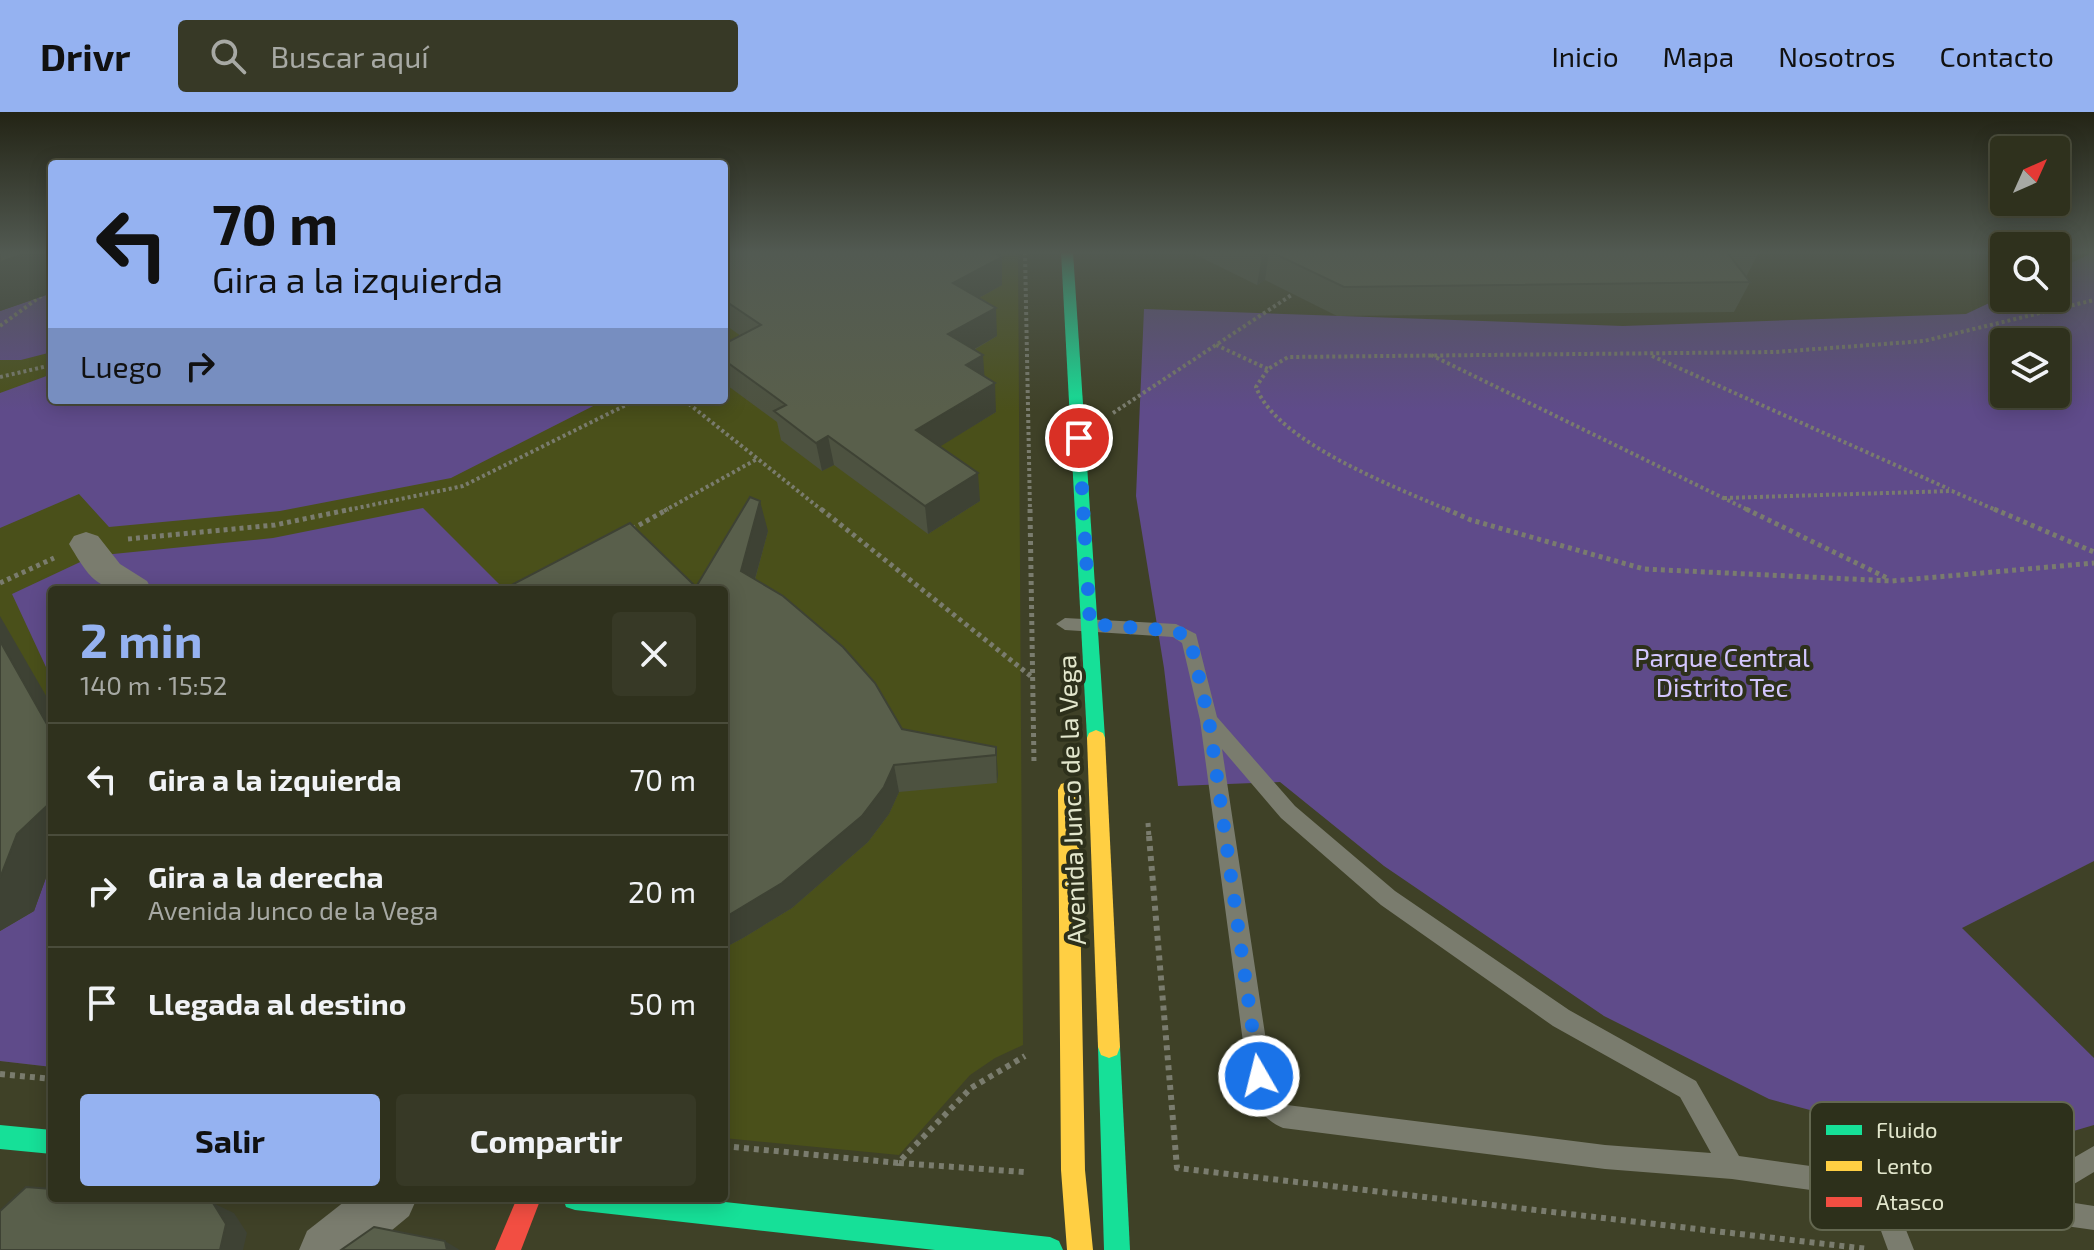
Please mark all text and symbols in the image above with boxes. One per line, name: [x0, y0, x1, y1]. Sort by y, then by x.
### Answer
search box: [178, 20, 738, 92]
text: Drivr: [40, 33, 130, 79]
icon: search: [206, 34, 250, 78]
text: Buscar aquí: [270, 38, 429, 74]
text: Inicio: [1552, 39, 1619, 73]
text: Mapa: [1663, 39, 1734, 73]
text: Nosotros: [1778, 39, 1896, 73]
text: Contacto: [1940, 39, 2054, 73]
north arrow: [1990, 136, 2070, 216]
map controls: [1990, 136, 2070, 408]
text: 70 m: [212, 189, 338, 256]
icon: left: [80, 192, 184, 296]
button: search: [1990, 232, 2070, 312]
text: Gira a la izquierda: [212, 257, 503, 300]
button: layers: [1990, 328, 2070, 408]
icon: right: [178, 344, 222, 388]
text: Luego: [80, 348, 162, 384]
pin: [1045, 404, 1113, 472]
icon: arrive: [1057, 416, 1101, 460]
text: 2 min: [80, 610, 203, 668]
button: close: [612, 612, 696, 696]
park label: Parque Central Distrito Tec: [1634, 641, 1810, 702]
street label: Avenida Junco de la Vega: [1050, 654, 1091, 946]
text: 140 m · 15:52: [80, 669, 227, 700]
icon: left: [80, 757, 124, 801]
text: Gira a la izquierda: [148, 761, 402, 797]
text: 70 m: [630, 761, 696, 797]
text: Gira a la derecha: [148, 858, 384, 894]
icon: right: [80, 869, 124, 913]
text: 20 m: [628, 873, 696, 909]
text: Avenida Junco de la Vega: [148, 894, 438, 925]
icon: arrive: [80, 981, 124, 1025]
text: Llegada al destino: [148, 985, 407, 1021]
text: 50 m: [629, 985, 696, 1021]
position arrow: [1217, 1034, 1301, 1118]
button: Salir: [80, 1094, 380, 1186]
button: Compartir: [396, 1094, 696, 1186]
legend: [1810, 1102, 2074, 1230]
text: Fluido: [1876, 1116, 1938, 1142]
text: Lento: [1876, 1152, 1933, 1178]
text: Atasco: [1876, 1188, 1944, 1214]

